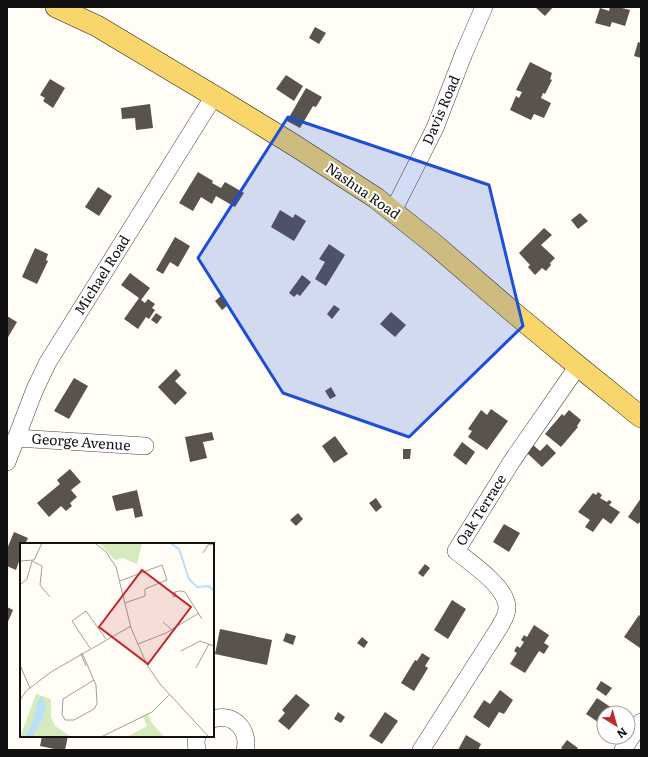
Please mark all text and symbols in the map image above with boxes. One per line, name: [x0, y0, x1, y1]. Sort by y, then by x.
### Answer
street label: Davis Road: [416, 71, 464, 147]
street label: Nashua Road: [322, 157, 405, 224]
street label: Michael Road: [69, 230, 134, 318]
street label: George Avenue: [31, 428, 131, 454]
street label: Oak Terrace: [450, 470, 510, 549]
inset map: [20, 543, 214, 737]
north arrow: [596, 705, 636, 745]
text: N: [614, 725, 631, 743]

